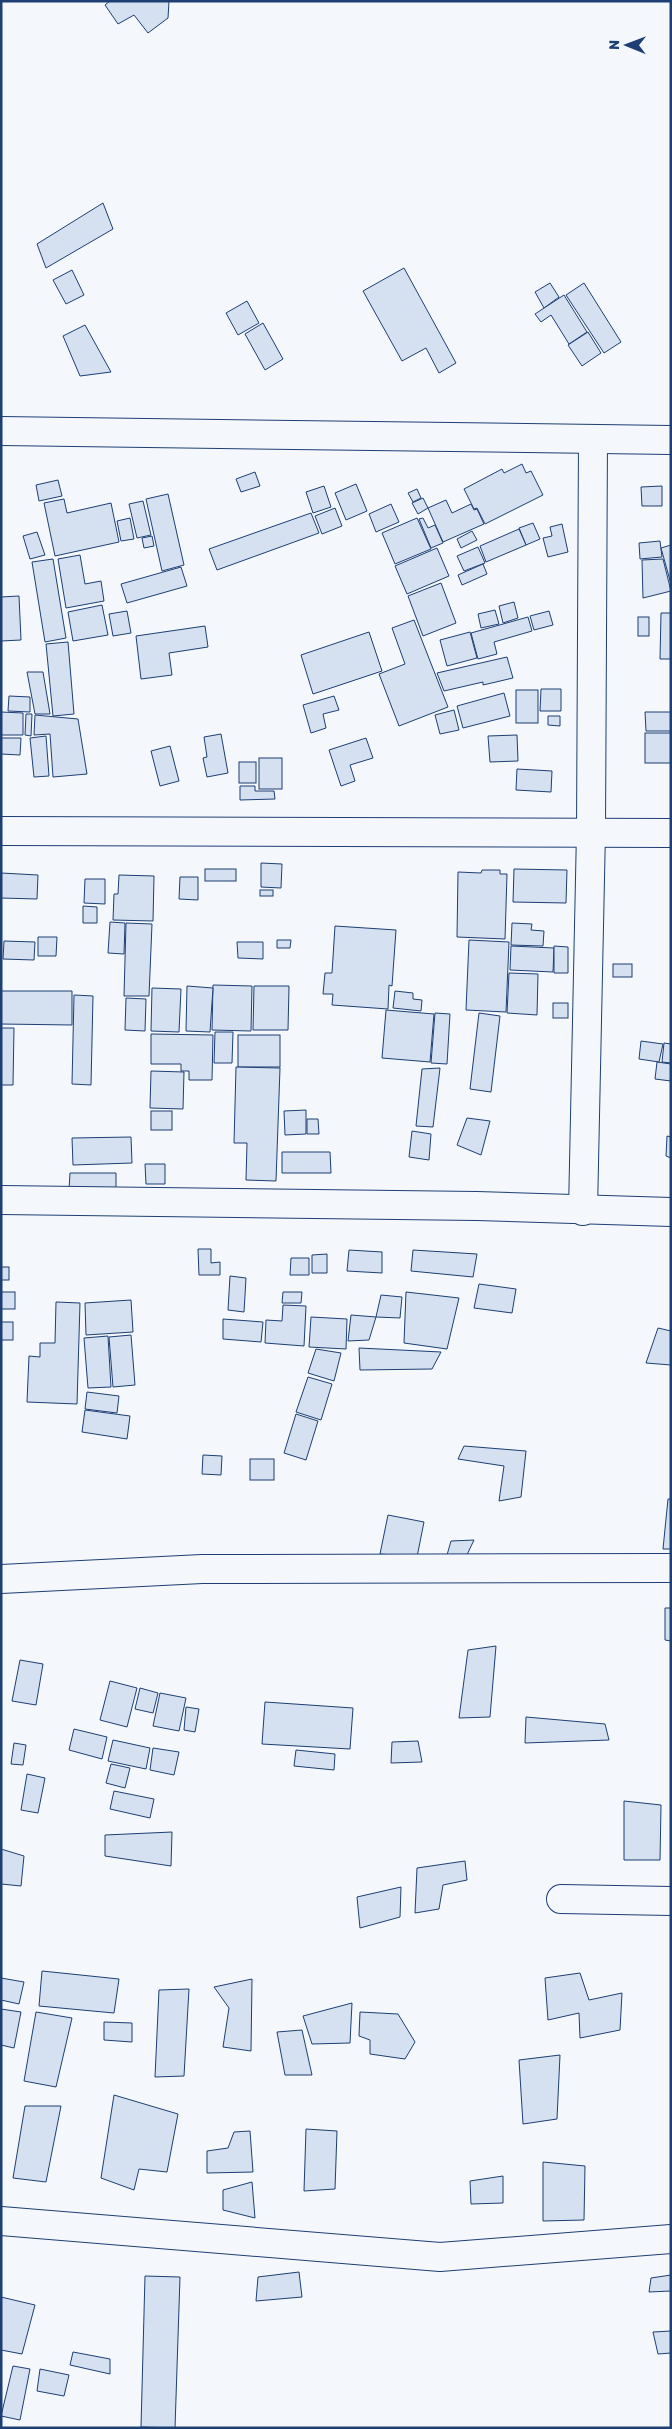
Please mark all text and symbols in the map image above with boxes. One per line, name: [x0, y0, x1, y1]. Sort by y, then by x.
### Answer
north arrow: [602, 20, 652, 70]
text: N: [606, 40, 623, 50]

